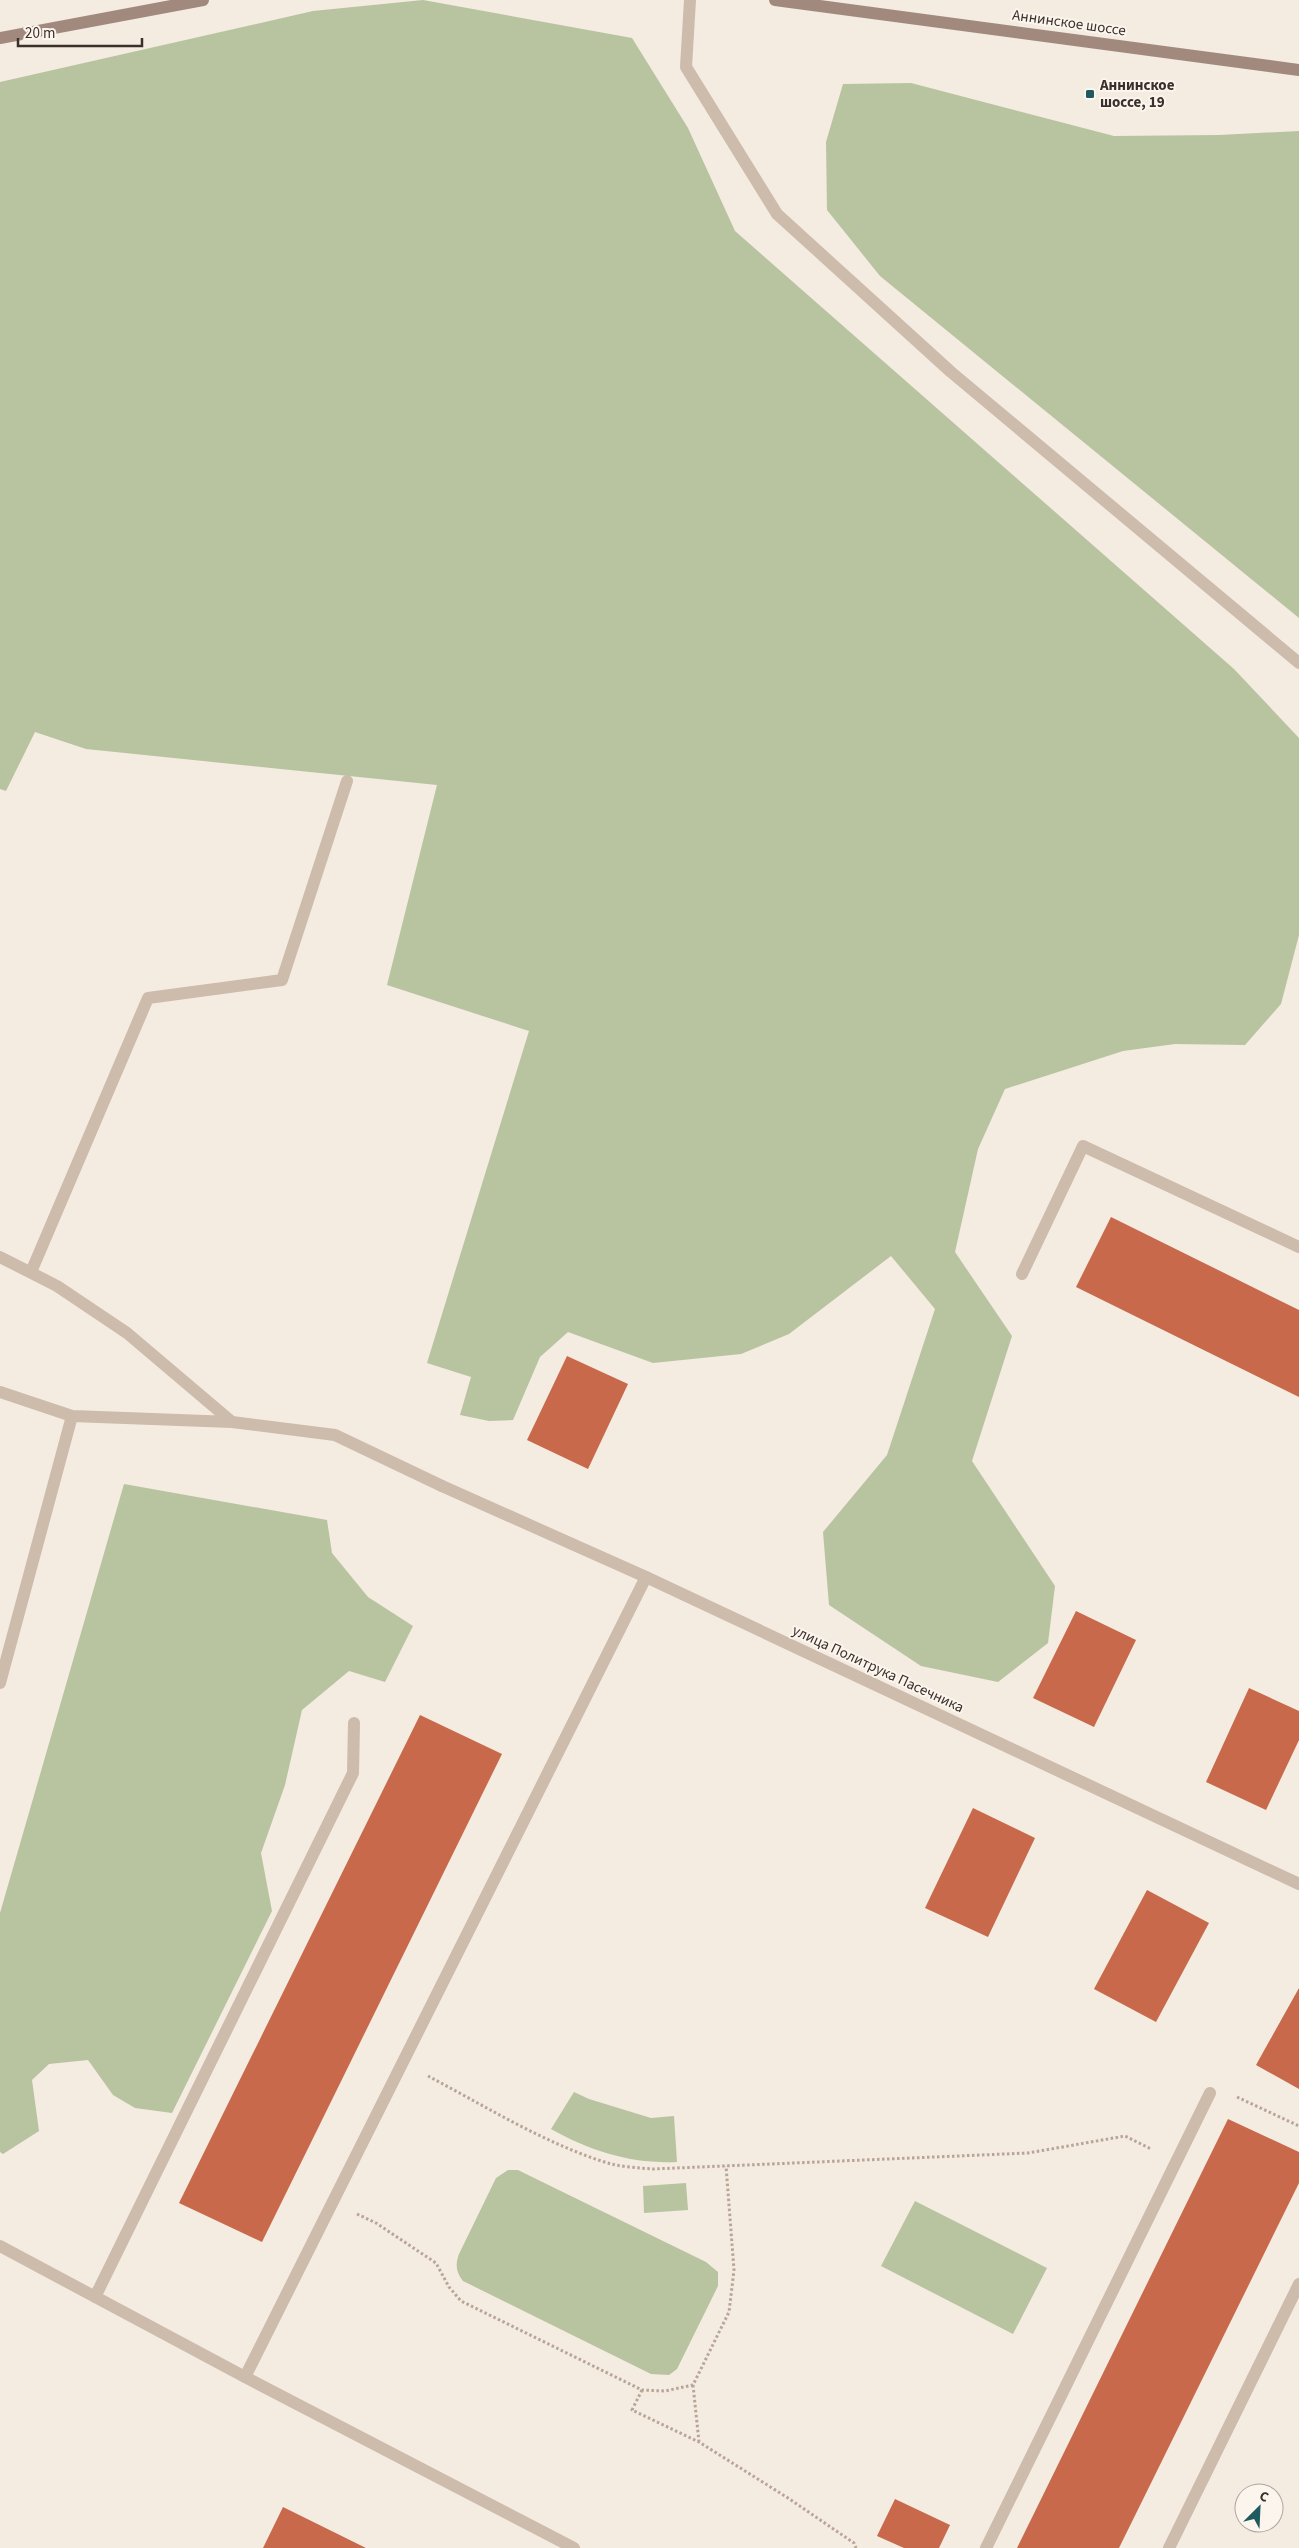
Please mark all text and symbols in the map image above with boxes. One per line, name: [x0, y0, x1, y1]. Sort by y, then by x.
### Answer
street label: Аннинское шоссе: [1011, 5, 1127, 41]
scale bar: [18, 15, 141, 47]
text: 20 m: [25, 23, 55, 44]
place label: Аннинское шоссе, 19: [1099, 75, 1175, 113]
marker: Аннинское шоссе, 19: [1084, 88, 1096, 100]
street label: улица Политрука Пасечника: [789, 1620, 967, 1718]
north arrow: [1234, 2483, 1284, 2533]
text: С: [1256, 2486, 1272, 2508]

